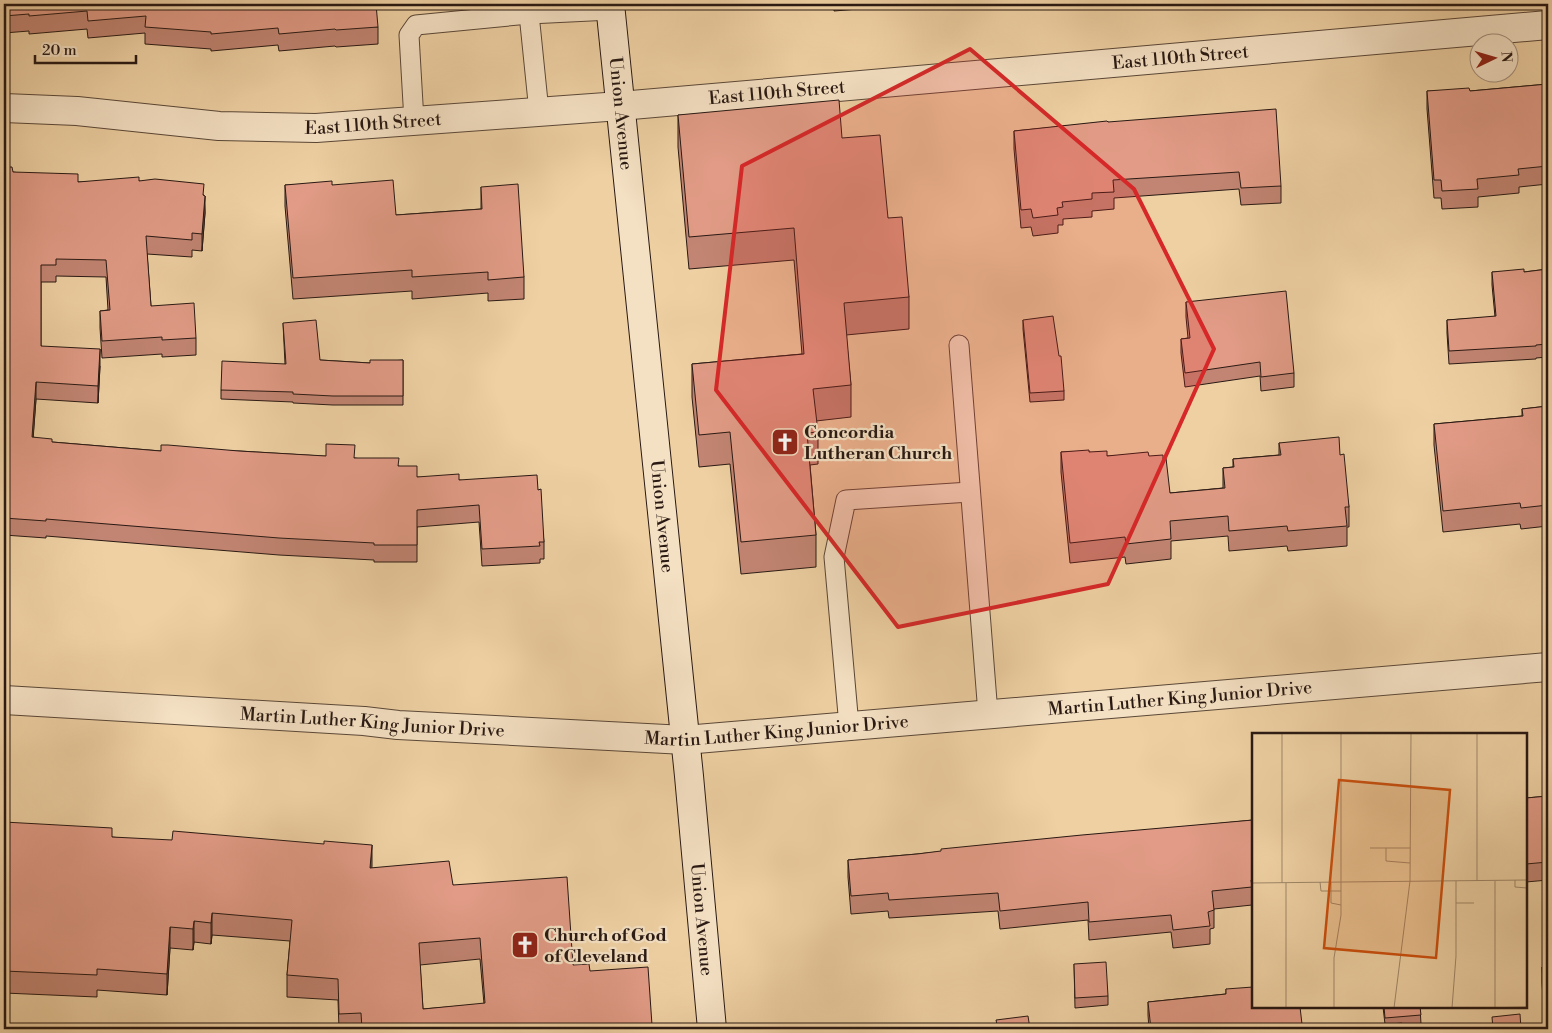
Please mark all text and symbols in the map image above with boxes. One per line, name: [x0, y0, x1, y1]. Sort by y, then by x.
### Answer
scale bar: [35, 32, 136, 64]
north arrow: [1470, 32, 1520, 82]
street label: East 110th Street: [1111, 40, 1250, 75]
text: 20 m: [42, 41, 77, 60]
text: N: [1497, 51, 1515, 63]
street label: Union Avenue: [603, 56, 638, 171]
street label: East 110th Street: [707, 75, 847, 110]
street label: East 110th Street: [304, 108, 443, 140]
place label: Concordia Lutheran Church: [804, 421, 952, 465]
church icon: Concordia Lutheran Church: [770, 427, 800, 457]
street label: Union Avenue: [645, 459, 679, 574]
street label: Martin Luther King Junior Drive: [1047, 676, 1313, 721]
street label: Martin Luther King Junior Drive: [239, 703, 505, 743]
street label: Martin Luther King Junior Drive: [644, 710, 910, 752]
inset map: [1252, 733, 1527, 1008]
street label: Union Avenue: [685, 862, 718, 977]
place label: Church of God of Cleveland: [544, 924, 667, 968]
church icon: Church of God of Cleveland: [510, 930, 540, 960]

